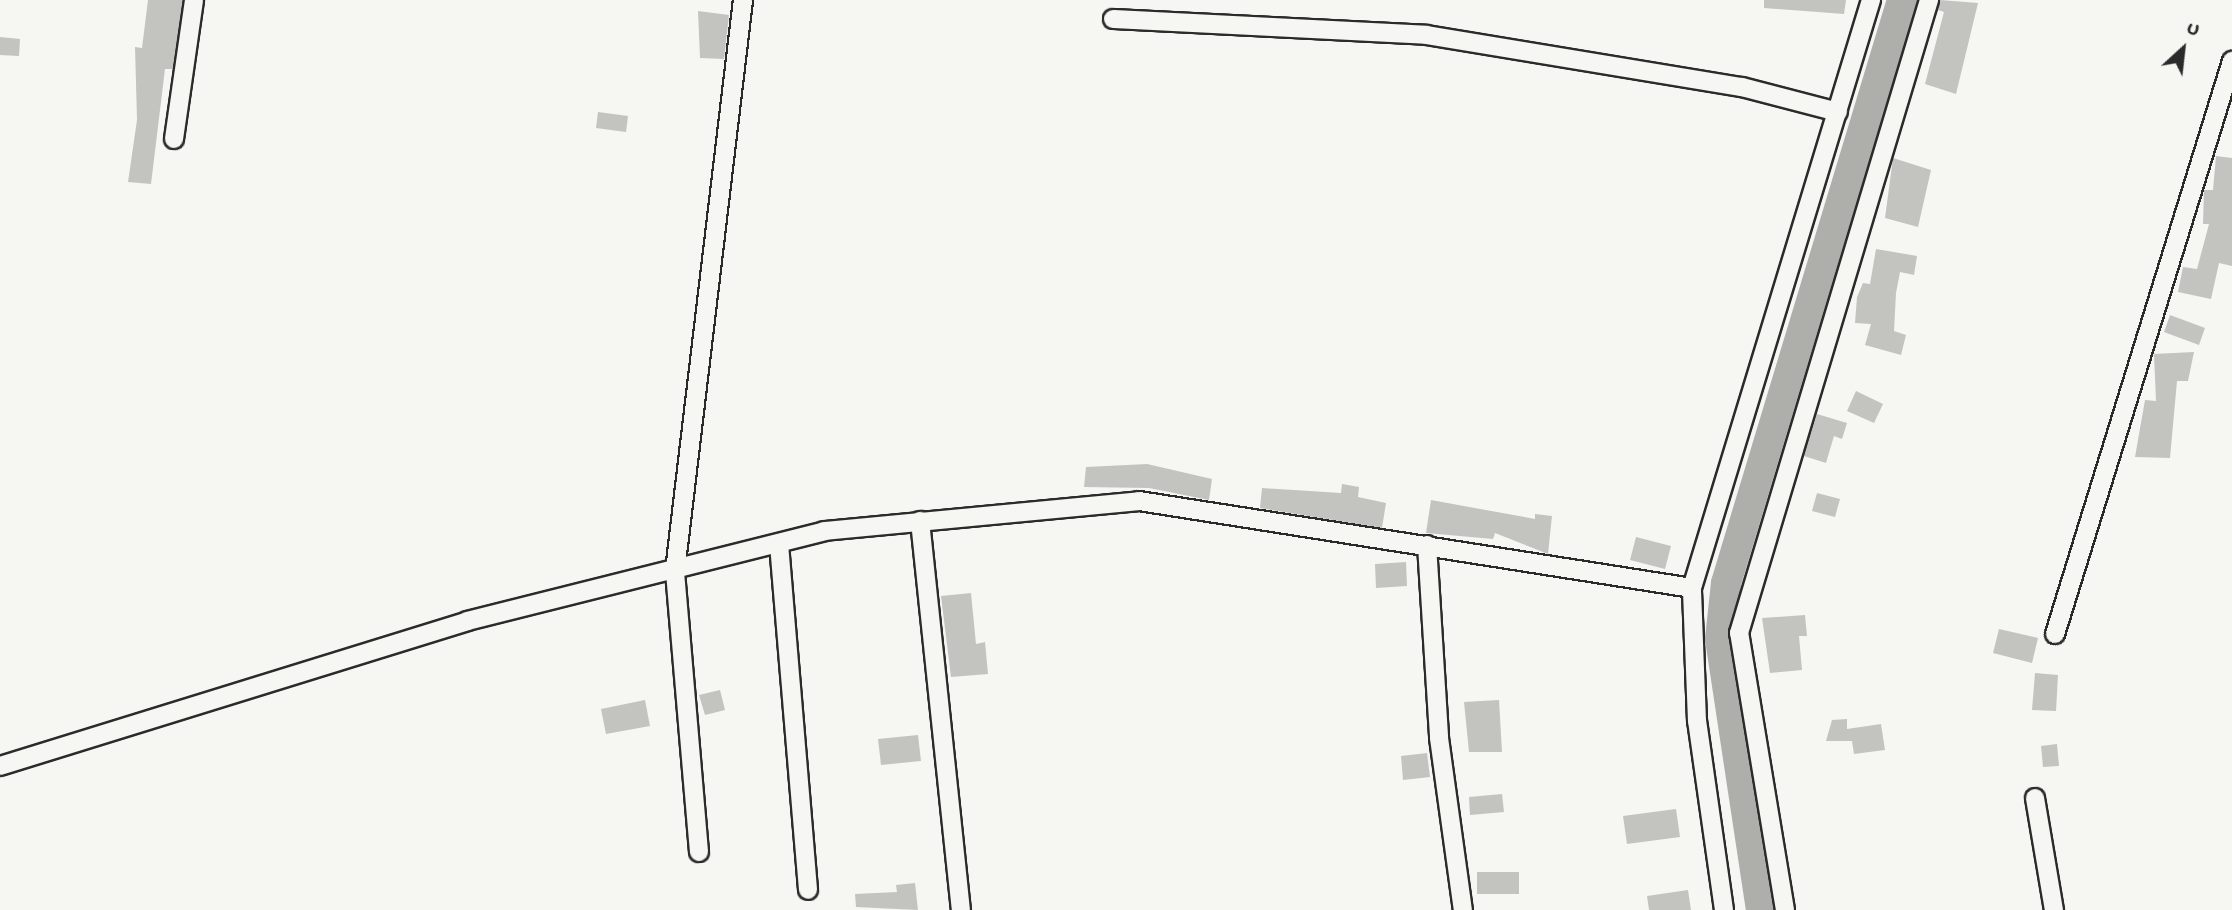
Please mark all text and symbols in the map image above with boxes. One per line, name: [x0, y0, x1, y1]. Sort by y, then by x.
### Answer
north arrow: [2148, 14, 2218, 84]
text: U: [2183, 17, 2203, 43]

